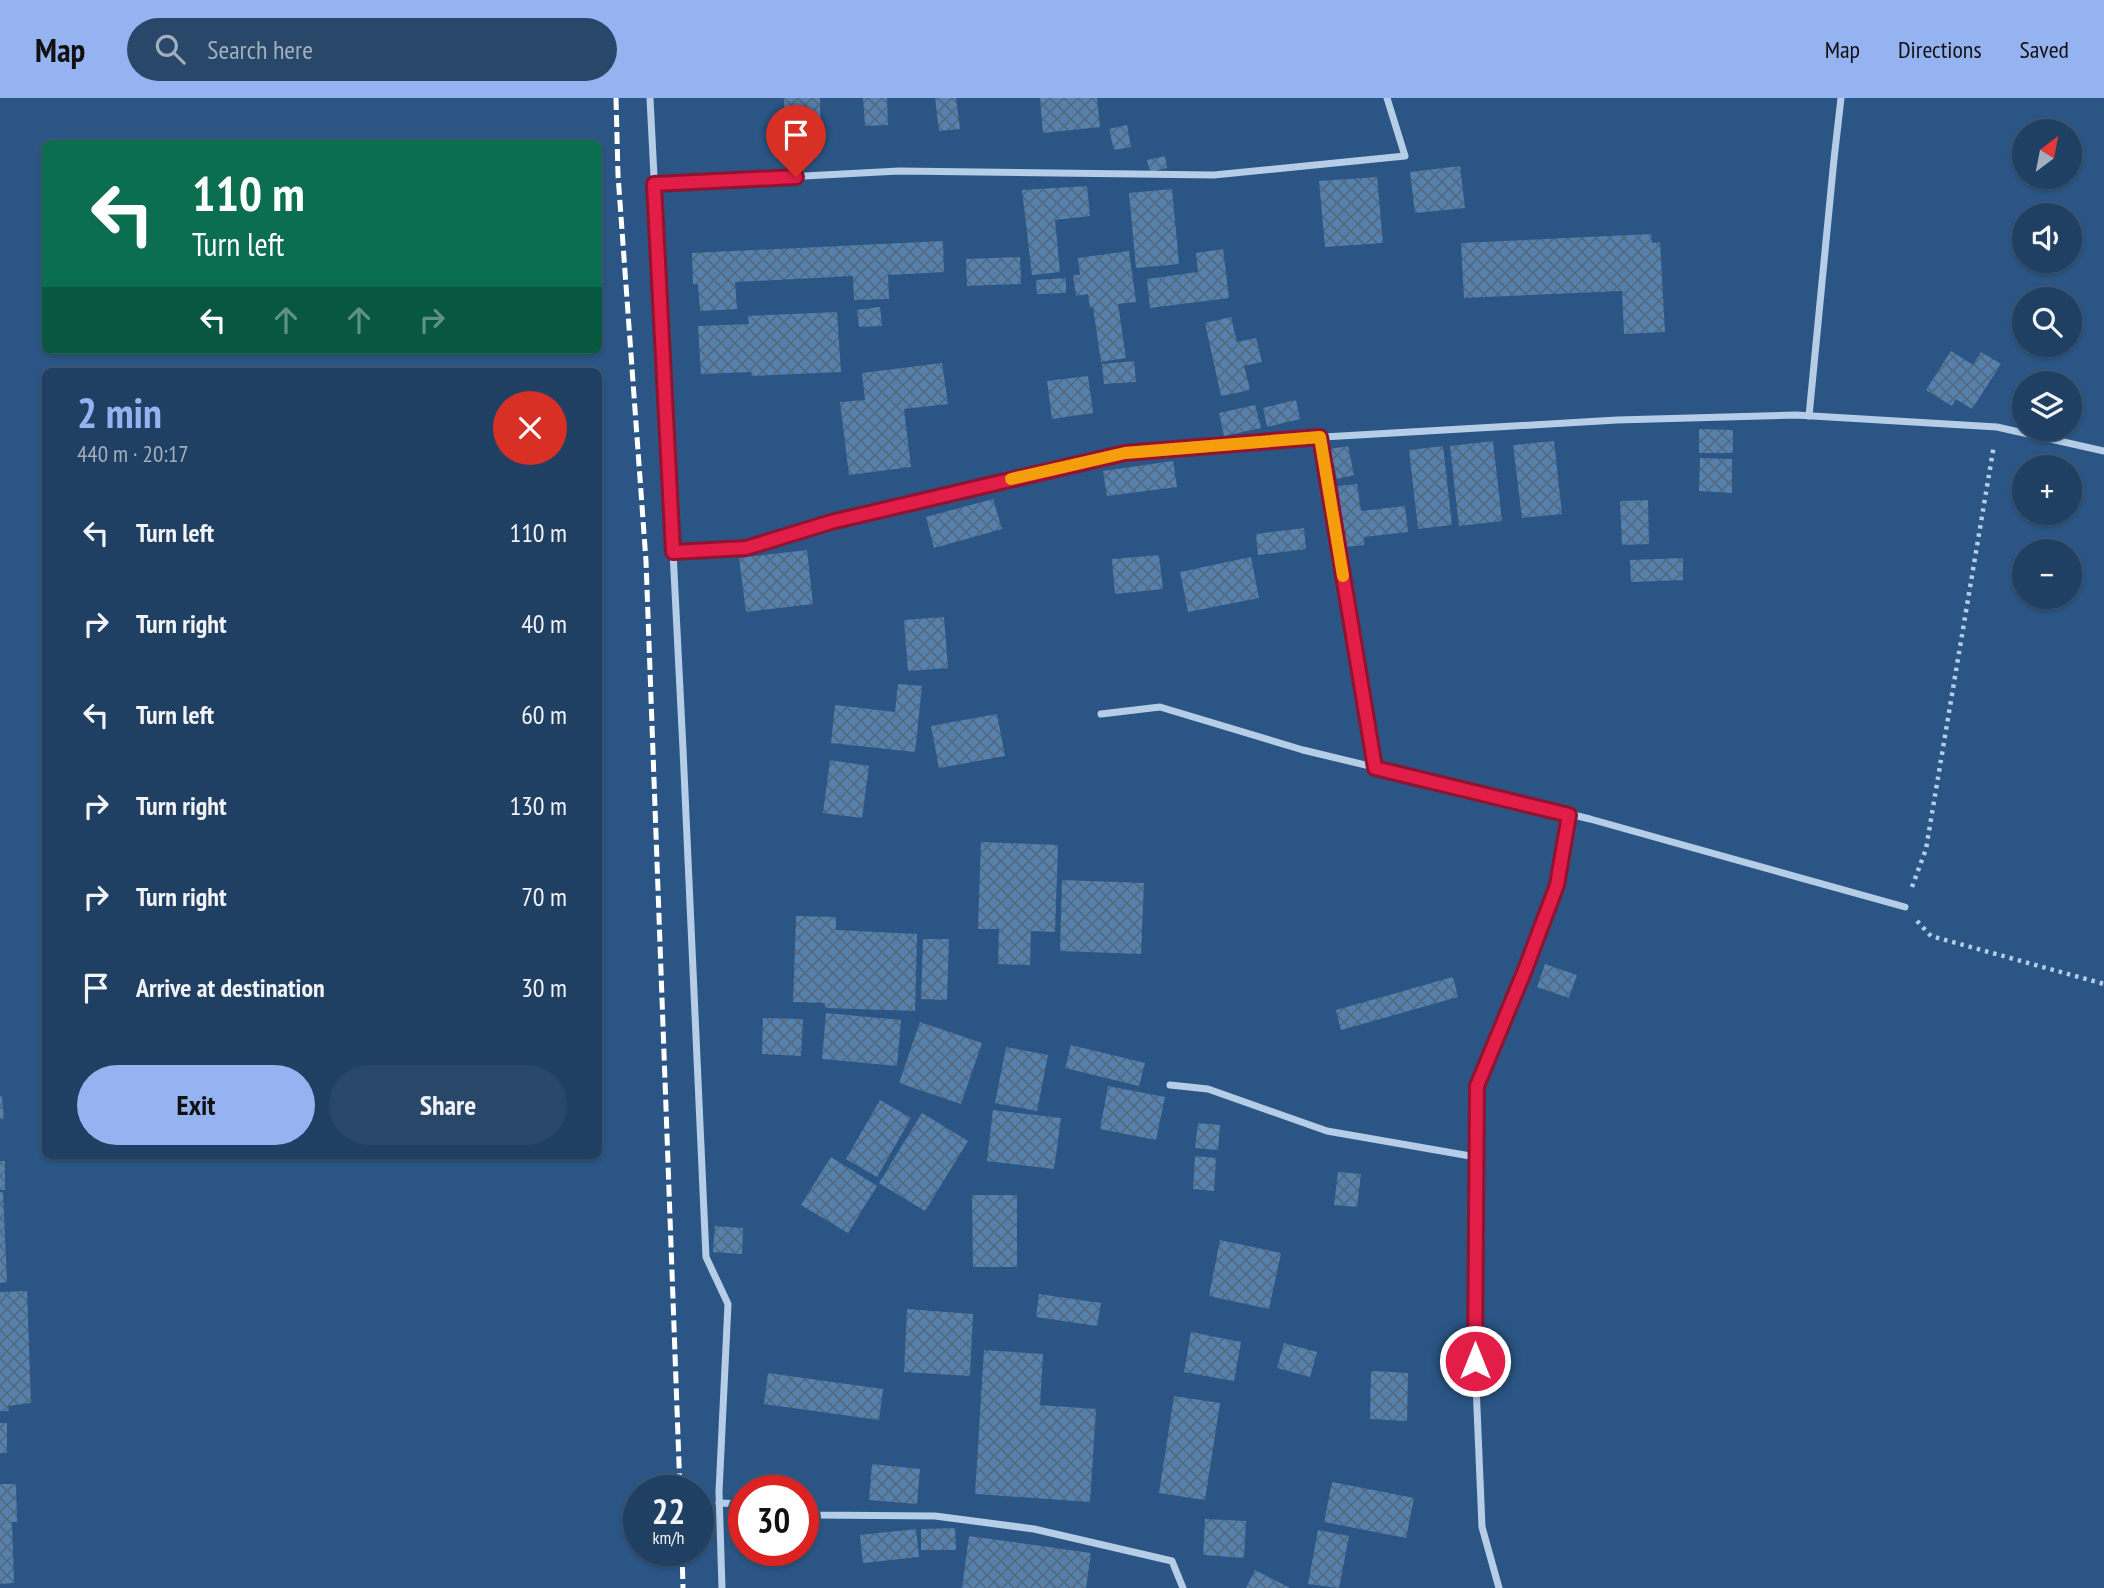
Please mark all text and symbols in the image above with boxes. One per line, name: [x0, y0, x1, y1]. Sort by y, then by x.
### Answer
search box: [127, 18, 617, 81]
text: Map: [35, 28, 85, 71]
icon: search: [151, 30, 189, 68]
text: Search here: [207, 33, 313, 66]
text: Map: [1825, 34, 1860, 65]
text: Directions: [1898, 34, 1982, 65]
text: Saved: [2020, 34, 2069, 65]
pin: [766, 105, 826, 177]
icon: arrive: [777, 116, 815, 154]
north arrow: [2012, 119, 2082, 189]
map controls: [2012, 119, 2082, 609]
text: 110 m: [192, 161, 305, 225]
icon: left: [77, 168, 168, 259]
button: sound: [2012, 203, 2082, 273]
text: Turn left: [192, 223, 284, 265]
button: search: [2012, 287, 2082, 357]
icon: left: [194, 301, 232, 339]
icon: ahead: [267, 301, 305, 339]
icon: ahead: [340, 301, 378, 339]
icon: right: [413, 301, 451, 339]
button: layers: [2012, 371, 2082, 441]
text: 2 min: [77, 385, 162, 440]
button: close: [493, 391, 567, 465]
text: 440 m · 20:17: [77, 439, 189, 468]
button: +: [2012, 455, 2082, 525]
icon: left: [77, 514, 115, 552]
text: Turn left: [136, 516, 214, 549]
text: 110 m: [509, 516, 567, 549]
button: −: [2012, 539, 2082, 609]
icon: right: [77, 605, 115, 643]
text: Turn right: [136, 607, 227, 640]
text: 40 m: [521, 607, 567, 640]
icon: left: [77, 696, 115, 734]
text: Turn left: [136, 698, 214, 731]
text: 60 m: [521, 698, 567, 731]
icon: right: [77, 787, 115, 825]
text: Turn right: [136, 789, 227, 822]
text: 130 m: [509, 789, 567, 822]
icon: right: [77, 878, 115, 916]
text: Turn right: [136, 880, 227, 913]
text: 70 m: [521, 880, 567, 913]
icon: arrive: [77, 969, 115, 1007]
text: Arrive at destination: [136, 971, 325, 1004]
text: 30 m: [521, 971, 567, 1004]
button: Exit: [77, 1065, 315, 1145]
button: Share: [329, 1065, 567, 1145]
position arrow: [1438, 1324, 1512, 1398]
speed limit sign: 30: [728, 1475, 819, 1566]
text: 22: [652, 1488, 685, 1534]
text: km/h: [653, 1526, 684, 1549]

